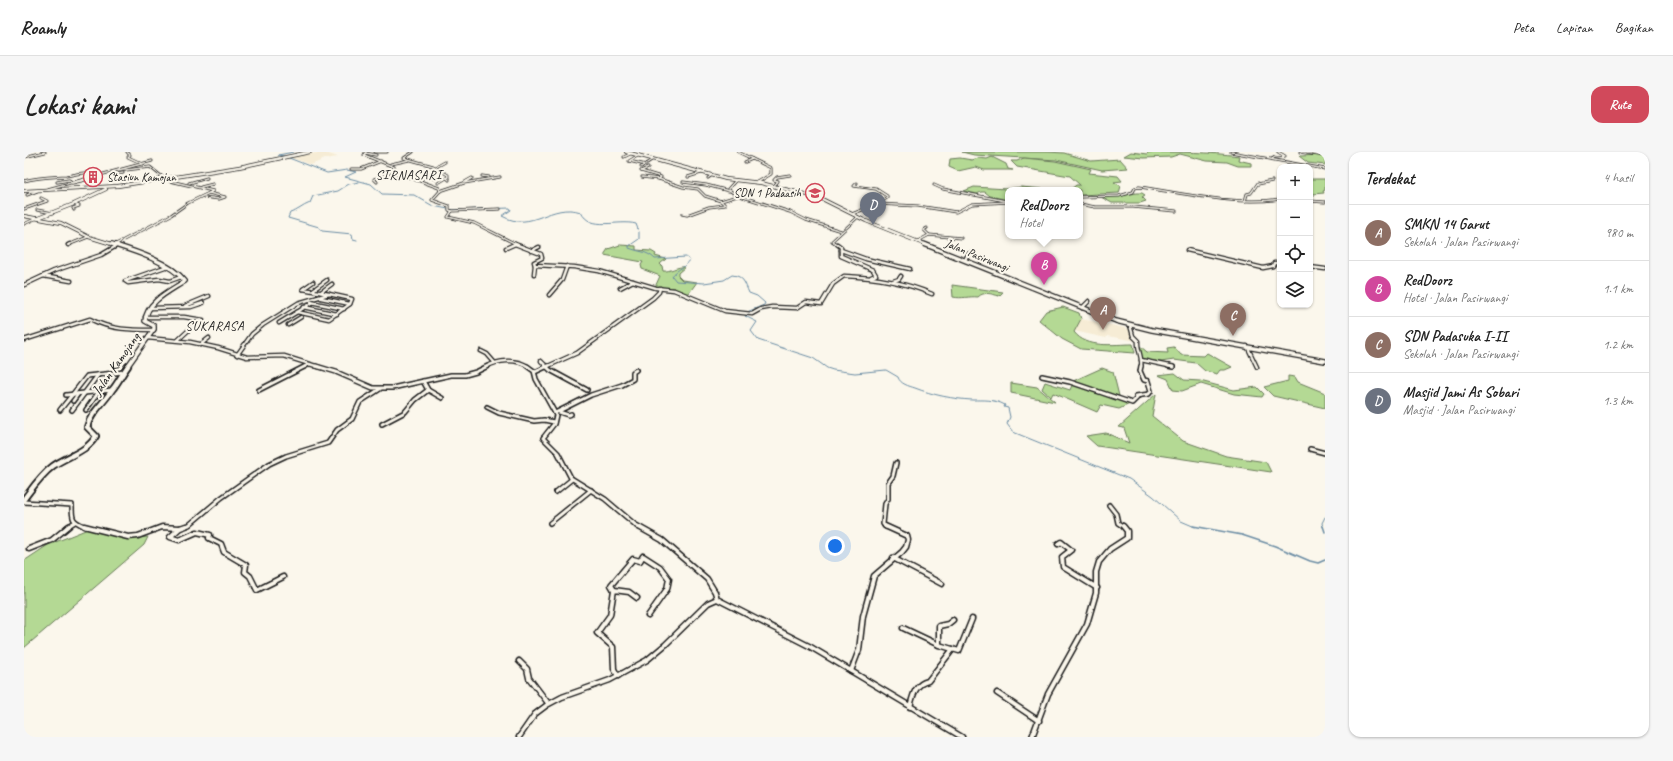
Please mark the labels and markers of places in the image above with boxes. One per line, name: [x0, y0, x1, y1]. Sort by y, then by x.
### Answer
building icon: Stasiun Kamojan: [82, 166, 104, 188]
place label: Stasiun Kamojan: [107, 169, 176, 185]
school or university icon: SDN 1 Padaasih: [804, 182, 826, 204]
place label: SDN 1 Padaasih: [734, 185, 802, 201]
pin: D: [860, 192, 886, 225]
pin: B: [1031, 252, 1057, 285]
pin: A: [1090, 297, 1116, 330]
pin: C: [1220, 303, 1246, 336]

